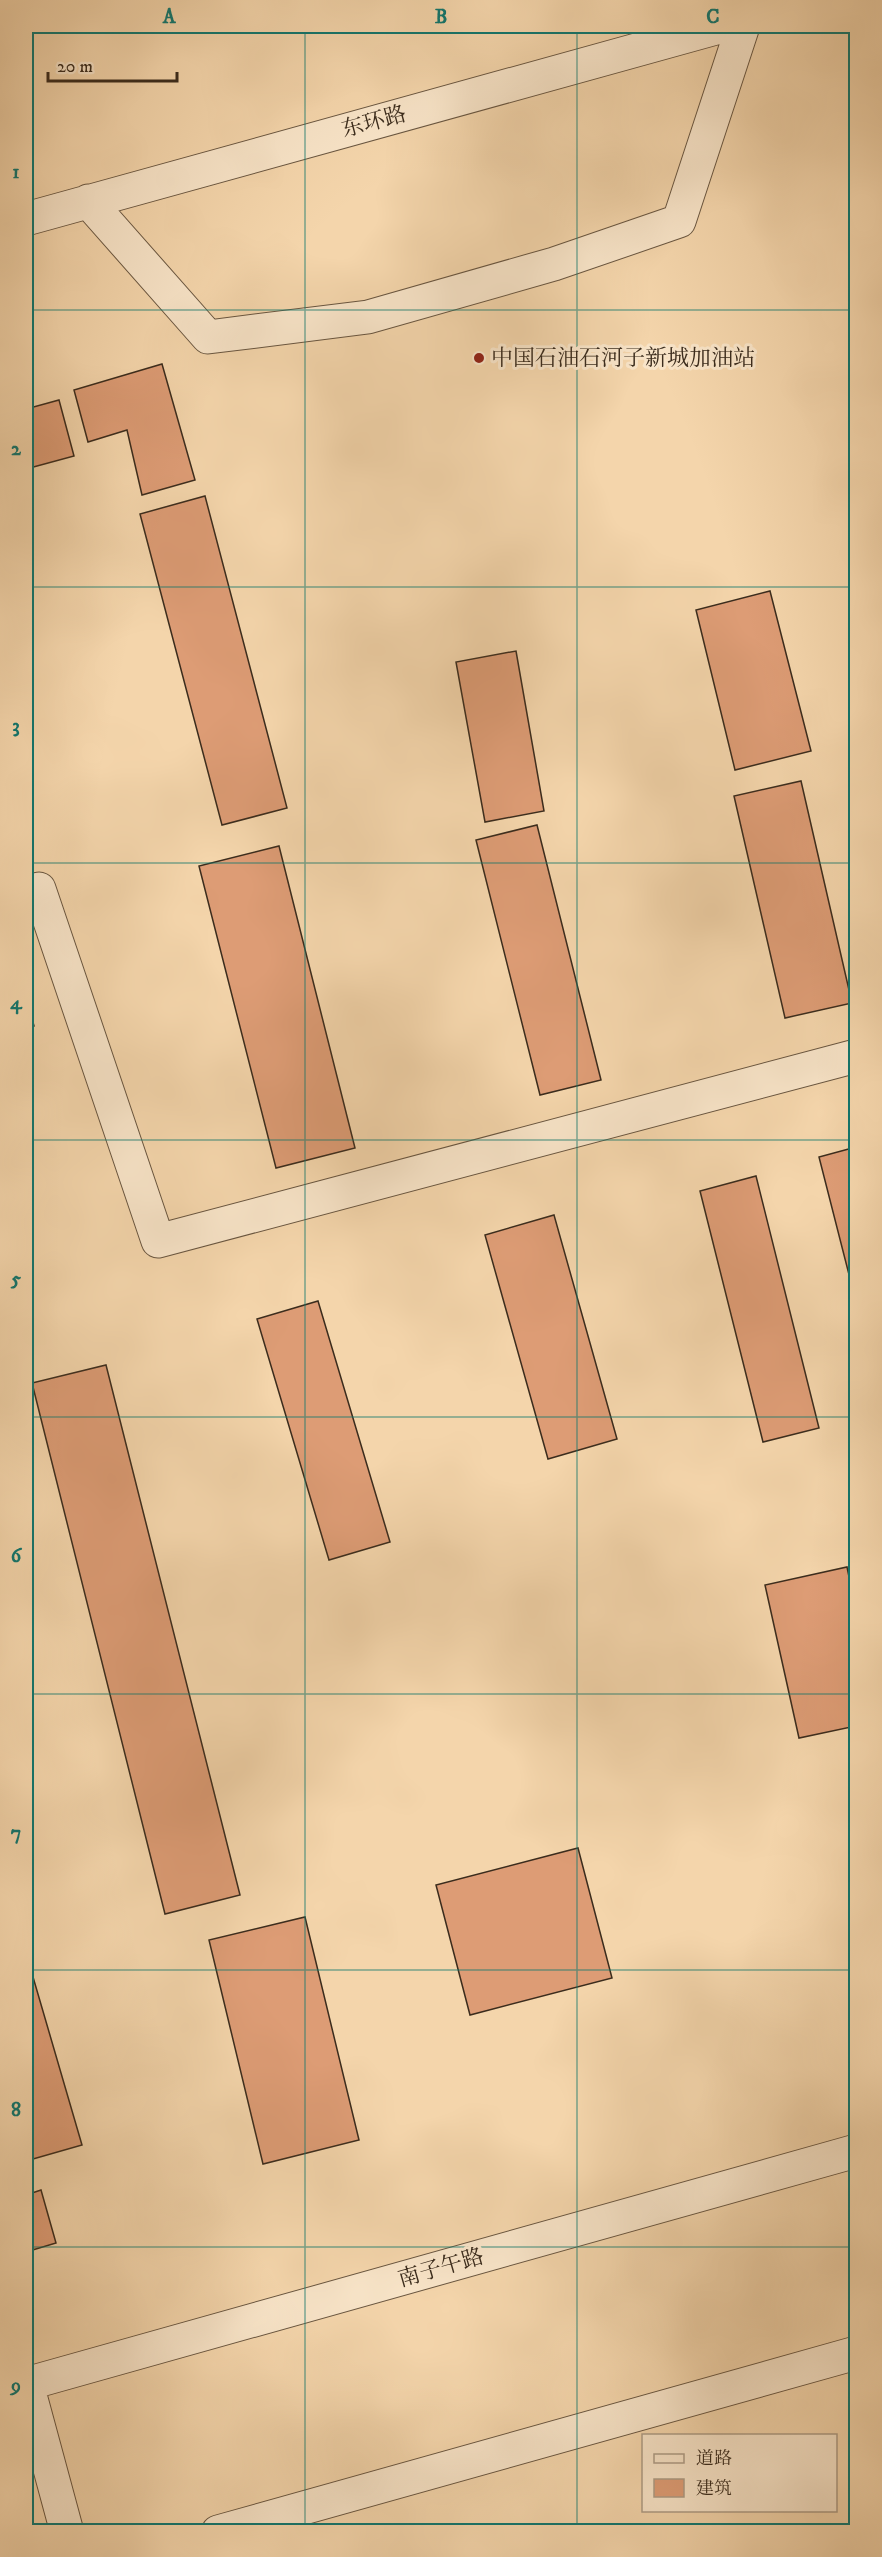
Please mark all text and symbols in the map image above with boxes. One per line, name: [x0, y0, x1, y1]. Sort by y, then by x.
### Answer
text: A: [162, 5, 177, 30]
text: B: [435, 5, 447, 30]
text: C: [706, 5, 720, 30]
scale bar: [48, 45, 177, 83]
text: 20 m: [57, 56, 93, 78]
street label: 东环路: [339, 100, 409, 144]
text: 1: [12, 160, 20, 185]
place label: 中国石油石河子新城加油站: [491, 345, 755, 372]
marker: 中国石油石河子新城加油站: [472, 351, 486, 365]
text: 2: [11, 437, 22, 462]
text: 3: [12, 714, 20, 739]
text: 4: [10, 991, 23, 1016]
text: 5: [10, 1267, 21, 1292]
text: 6: [11, 1544, 23, 1569]
text: 7: [11, 1821, 21, 1846]
text: 8: [11, 2098, 21, 2123]
street label: 南子午路: [395, 2243, 487, 2293]
text: 9: [9, 2374, 21, 2399]
legend: [642, 2434, 837, 2512]
text: 道路: [696, 2448, 732, 2470]
text: 建筑: [696, 2478, 732, 2500]

